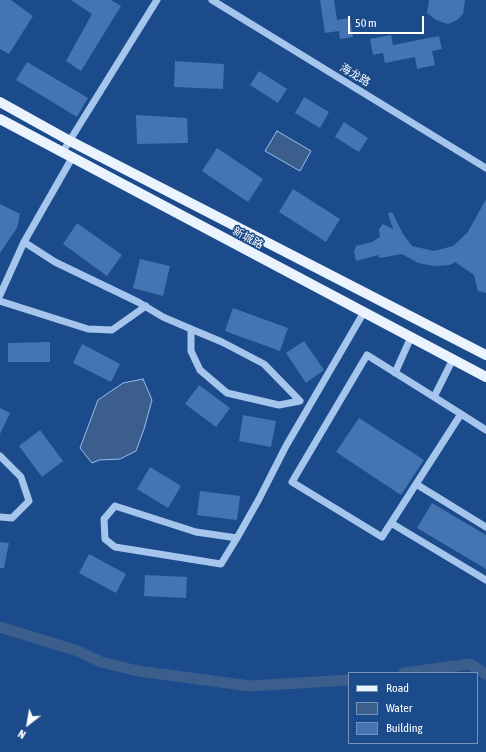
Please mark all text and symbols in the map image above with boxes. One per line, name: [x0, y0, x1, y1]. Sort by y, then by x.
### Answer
scale bar: [350, 8, 426, 34]
text: 50 m: [355, 16, 377, 30]
street label: 海龙路: [337, 61, 373, 89]
street label: 新城路: [230, 224, 266, 252]
legend: [348, 672, 478, 744]
text: Road: [386, 681, 409, 695]
text: Water: [386, 701, 412, 715]
north arrow: [8, 704, 48, 744]
text: Building: [386, 721, 423, 735]
text: N: [16, 727, 28, 741]

